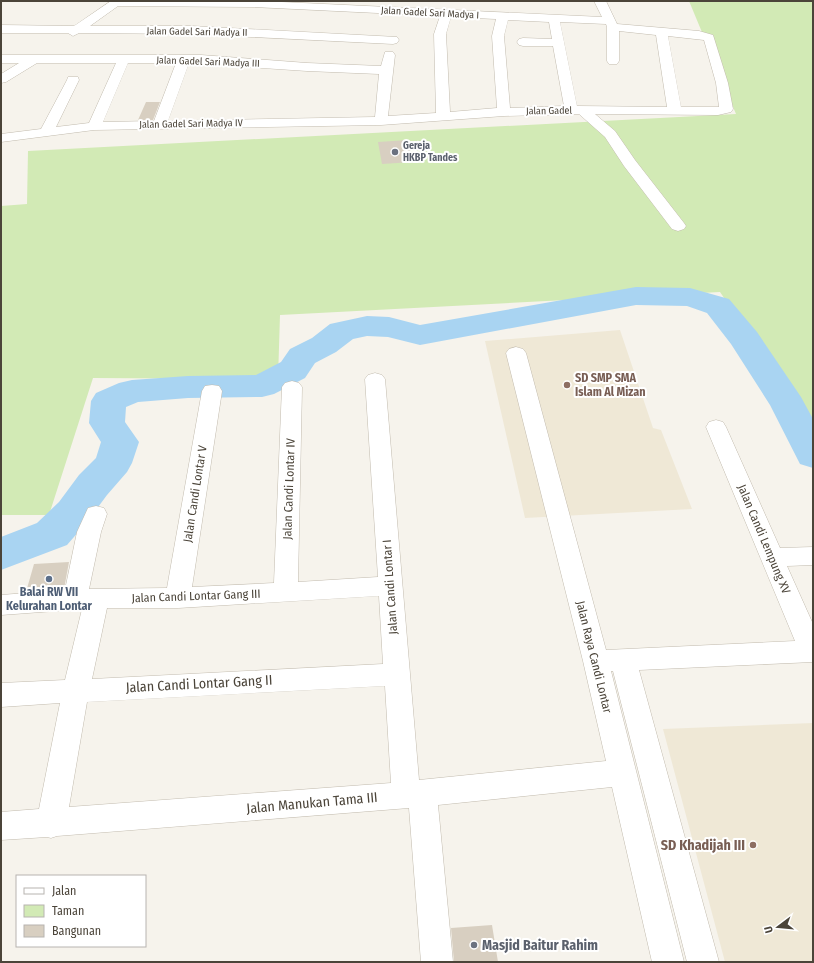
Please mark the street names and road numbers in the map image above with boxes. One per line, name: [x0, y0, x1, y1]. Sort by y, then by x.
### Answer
street label: Jalan Gadel Sari Madya I: [381, 4, 479, 22]
street label: Jalan Gadel Sari Madya II: [146, 25, 248, 39]
street label: Jalan Gadel Sari Madya III: [156, 54, 260, 70]
street label: Jalan Gadel: [526, 105, 573, 117]
street label: Jalan Gadel Sari Madya IV: [139, 117, 244, 131]
street label: Jalan Candi Lontar IV: [280, 437, 298, 540]
street label: Jalan Candi Lontar V: [180, 444, 210, 544]
street label: Jalan Candi Lempung XV: [735, 482, 794, 597]
street label: Jalan Candi Lontar I: [380, 539, 400, 635]
street label: Jalan Candi Lontar Gang III: [131, 587, 261, 605]
street label: Jalan Raya Candi Lontar: [573, 599, 615, 715]
street label: Jalan Candi Lontar Gang II: [125, 672, 273, 696]
street label: Jalan Manukan Tama III: [246, 789, 378, 817]

